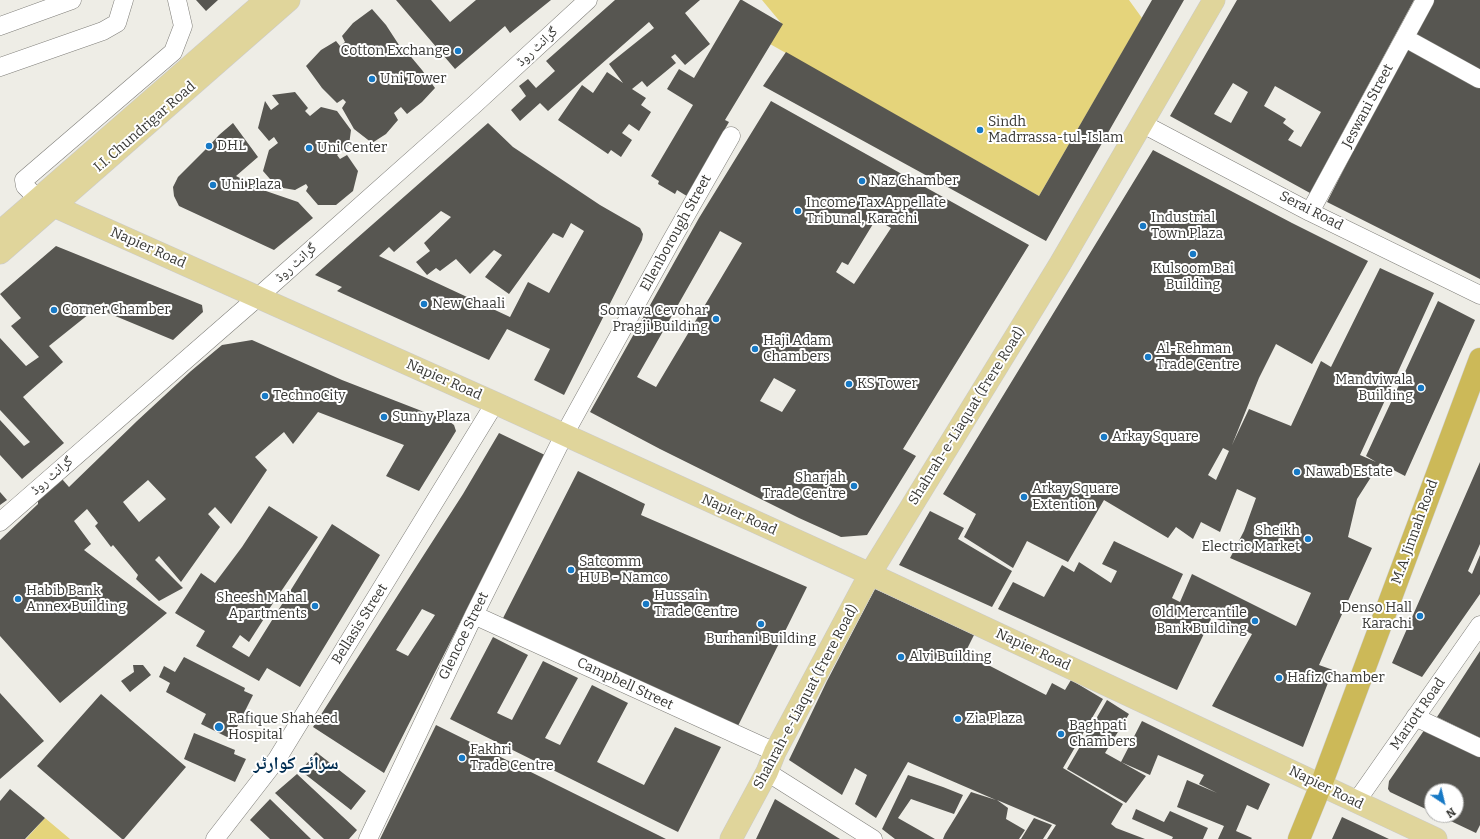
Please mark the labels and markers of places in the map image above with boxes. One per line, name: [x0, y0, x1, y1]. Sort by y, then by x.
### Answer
place label: Cotton Exchange: [341, 43, 450, 59]
marker: Cotton Exchange: [453, 46, 463, 56]
place label: Uni Tower: [380, 71, 446, 87]
marker: Uni Tower: [367, 74, 377, 84]
place label: Sindh Madrrassa-tul-Islam: [988, 114, 1123, 146]
marker: Sindh Madrrassa-tul-Islam: [975, 125, 985, 135]
place label: DHL: [217, 138, 246, 154]
place label: Uni Center: [317, 140, 387, 156]
marker: DHL: [204, 141, 214, 151]
marker: Uni Center: [304, 143, 314, 153]
place label: Naz Chamber: [870, 173, 958, 189]
marker: Naz Chamber: [857, 176, 867, 186]
place label: Uni Plaza: [221, 177, 281, 193]
marker: Uni Plaza: [208, 180, 218, 190]
place label: Income Tax Appellate Tribunal, Karachi: [806, 195, 946, 228]
marker: Income Tax Appellate Tribunal, Karachi: [793, 206, 803, 216]
place label: Industrial Town Plaza: [1151, 210, 1223, 242]
marker: Industrial Town Plaza: [1138, 221, 1148, 231]
marker: Kulsoom Bai Building: [1188, 249, 1198, 259]
place label: Kulsoom Bai Building: [1152, 261, 1234, 294]
place label: New Chaali: [432, 296, 505, 312]
marker: New Chaali: [419, 299, 429, 309]
place label: Corner Chamber: [62, 302, 171, 318]
place label: Somava Cevohar Pragji Building: [600, 303, 708, 336]
marker: Corner Chamber: [49, 305, 59, 315]
marker: Somava Cevohar Pragji Building: [711, 314, 721, 324]
place label: Haji Adam Chambers: [763, 333, 831, 366]
place label: Al-Rehman Trade Centre: [1156, 341, 1240, 374]
marker: Haji Adam Chambers: [750, 344, 760, 354]
marker: Al-Rehman Trade Centre: [1143, 352, 1153, 362]
place label: Mandviwala Building: [1335, 372, 1413, 404]
place label: KS Tower: [857, 376, 918, 392]
marker: KS Tower: [844, 379, 854, 389]
marker: Mandviwala Building: [1416, 383, 1426, 393]
place label: TechnoCity: [273, 388, 346, 404]
marker: TechnoCity: [260, 391, 270, 401]
place label: Sunny Plaza: [392, 409, 470, 425]
marker: Sunny Plaza: [379, 412, 389, 422]
place label: Arkay Square: [1112, 429, 1199, 445]
marker: Arkay Square: [1099, 432, 1109, 442]
place label: Nawab Estate: [1305, 464, 1393, 480]
marker: Nawab Estate: [1292, 467, 1302, 477]
place label: Sharjah Trade Centre: [762, 470, 846, 502]
marker: Sharjah Trade Centre: [849, 481, 859, 491]
place label: Arkay Square Extention: [1032, 481, 1119, 514]
marker: Arkay Square Extention: [1019, 492, 1029, 502]
place label: Sheikh Electric Market: [1201, 523, 1300, 556]
marker: Sheikh Electric Market: [1303, 534, 1313, 544]
place label: Satcomm HUB - Namco: [579, 554, 668, 586]
marker: Satcomm HUB - Namco: [566, 565, 576, 575]
place label: Habib Bank Annex Building: [26, 583, 126, 616]
place label: Hussain Trade Centre: [654, 588, 738, 620]
place label: Sheesh Mahal Apartments: [216, 590, 307, 622]
marker: Habib Bank Annex Building: [13, 594, 23, 604]
marker: Hussain Trade Centre: [641, 599, 651, 609]
place label: Denso Hall Karachi: [1341, 600, 1412, 632]
marker: Sheesh Mahal Apartments: [310, 601, 320, 611]
place label: Old Mercantile Bank Building: [1151, 605, 1247, 638]
marker: Denso Hall Karachi: [1415, 611, 1425, 621]
marker: Old Mercantile Bank Building: [1250, 616, 1260, 626]
marker: Burhani Building: [756, 619, 766, 629]
place label: Burhani Building: [706, 631, 816, 647]
place label: Alvi Building: [909, 649, 992, 665]
marker: Alvi Building: [896, 652, 906, 662]
place label: Hafiz Chamber: [1287, 670, 1385, 686]
marker: Hafiz Chamber: [1274, 673, 1284, 683]
place label: Rafique Shaheed Hospital: [228, 711, 338, 744]
place label: Zia Plaza: [966, 711, 1023, 727]
marker: Zia Plaza: [953, 714, 963, 724]
place label: Baghpati Chambers: [1069, 718, 1136, 750]
marker: Rafique Shaheed Hospital: [213, 721, 225, 733]
marker: Baghpati Chambers: [1056, 729, 1066, 739]
place label: Fakhri Trade Centre: [470, 742, 554, 774]
marker: Fakhri Trade Centre: [457, 753, 467, 763]

